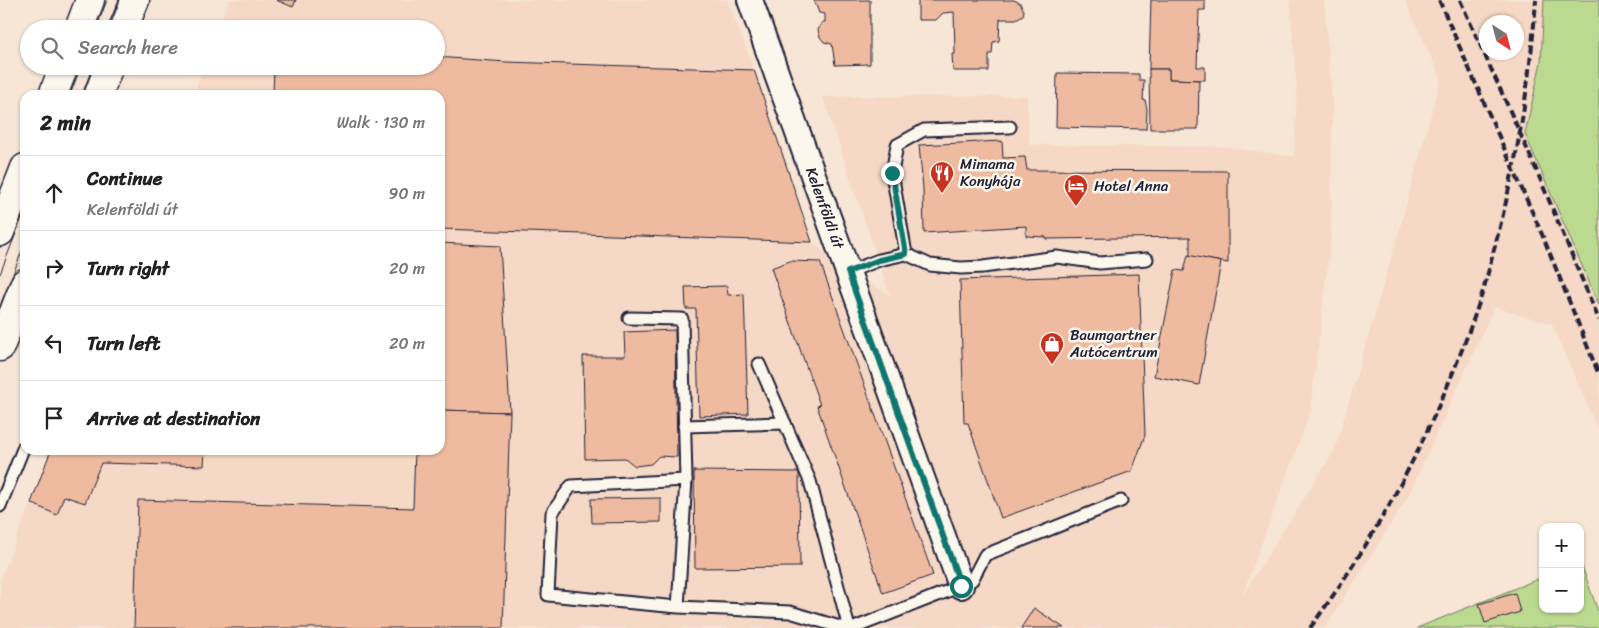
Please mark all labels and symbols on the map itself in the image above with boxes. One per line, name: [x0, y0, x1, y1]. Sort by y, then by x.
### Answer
north arrow: [1479, 15, 1524, 60]
place label: Mimama Konyhája: [960, 151, 1021, 194]
restaurant icon: Mimama Konyhája: [929, 160, 955, 194]
route end: [881, 162, 904, 185]
street label: Kelenföldi út: [798, 163, 852, 253]
hotel icon: Hotel Anna: [1063, 173, 1089, 207]
place label: Hotel Anna: [1094, 173, 1169, 199]
place label: Baumgartner Autócentrum: [1069, 322, 1158, 365]
shop icon: Baumgartner Autócentrum: [1039, 331, 1065, 365]
route start: [950, 575, 973, 598]

